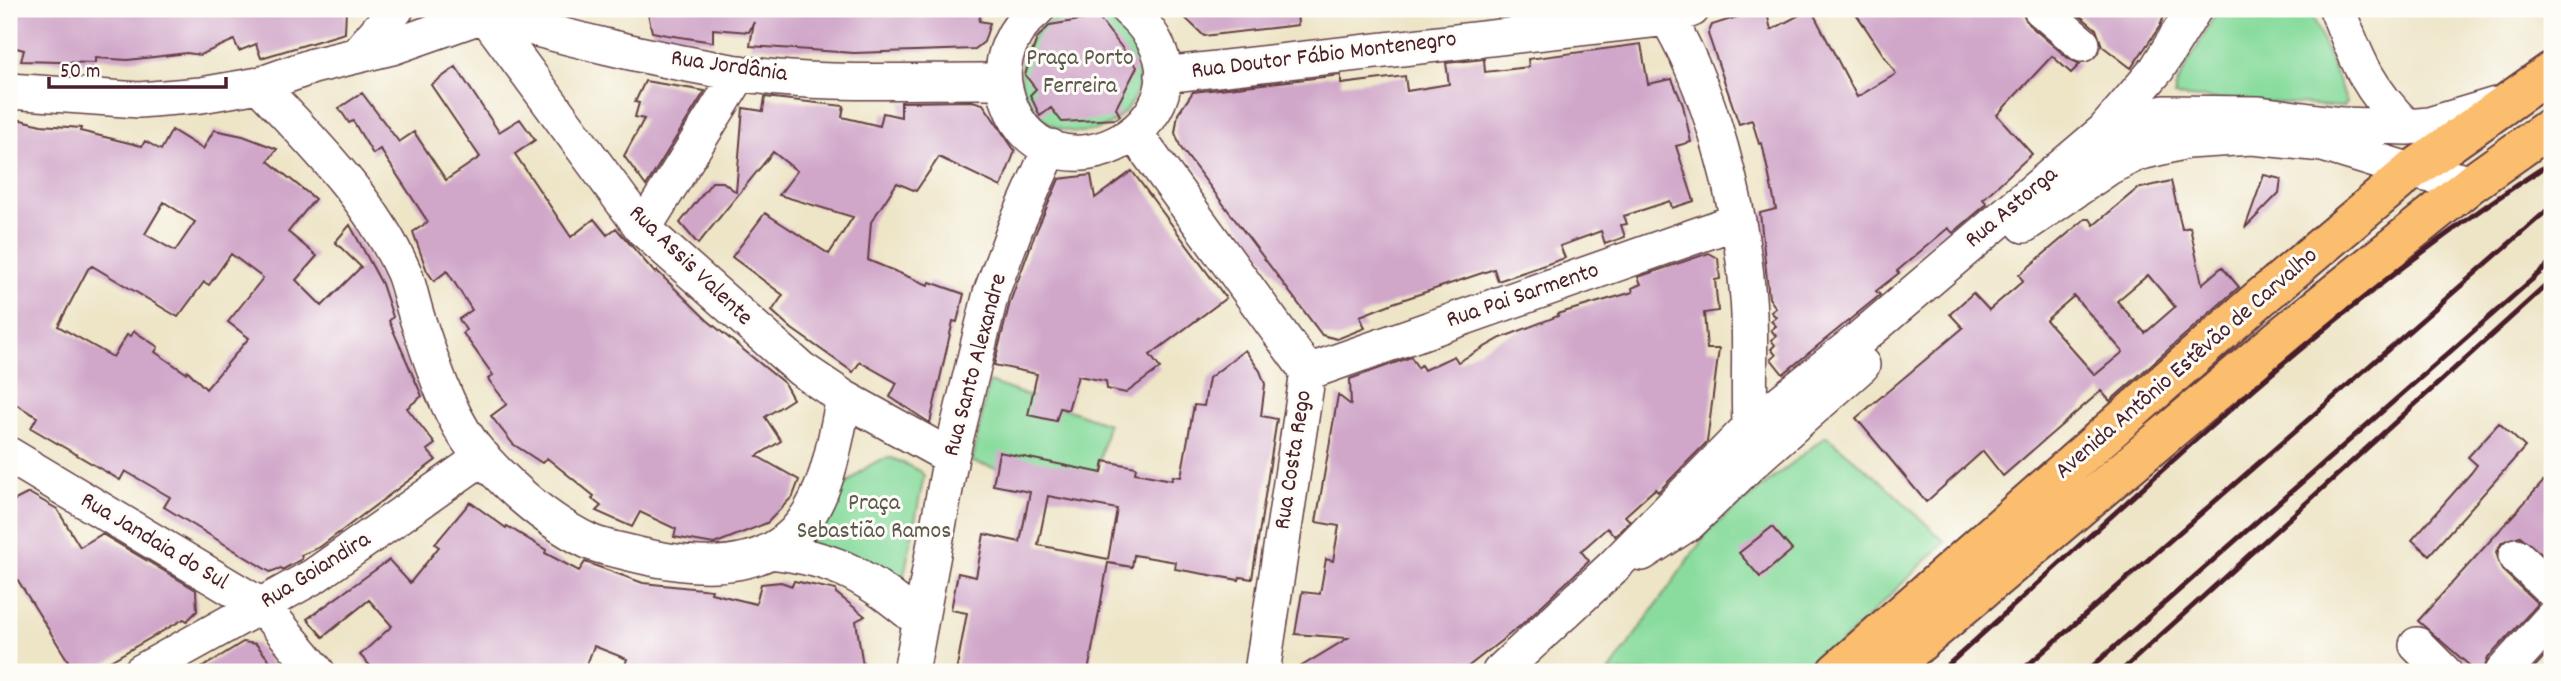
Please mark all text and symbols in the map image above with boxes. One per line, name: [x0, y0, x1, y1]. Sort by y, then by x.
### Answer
street label: Rua Doutor Fábio Montenegro: [1190, 23, 1458, 89]
street label: Rua Jordânia: [669, 42, 790, 92]
park label: Praça Porto Ferreira: [1026, 42, 1134, 104]
scale bar: [49, 46, 226, 90]
text: 50 m: [60, 58, 100, 88]
street label: Rua Astorga: [1958, 158, 2066, 257]
street label: Rua Assis Valente: [620, 198, 760, 334]
street label: Avenida Antônio Estêvão de Carvalho: [2048, 240, 2326, 488]
street label: Rua Pai Sarmento: [1442, 254, 1604, 338]
street label: Rua Santo Alexandre: [935, 270, 1017, 460]
street label: Rua Costa Rego: [1266, 388, 1322, 532]
street label: Rua Jandaia do Sul: [73, 484, 235, 600]
park label: Praça Sebastião Ramos: [797, 487, 951, 549]
street label: Rua Goiandira: [254, 523, 378, 618]

